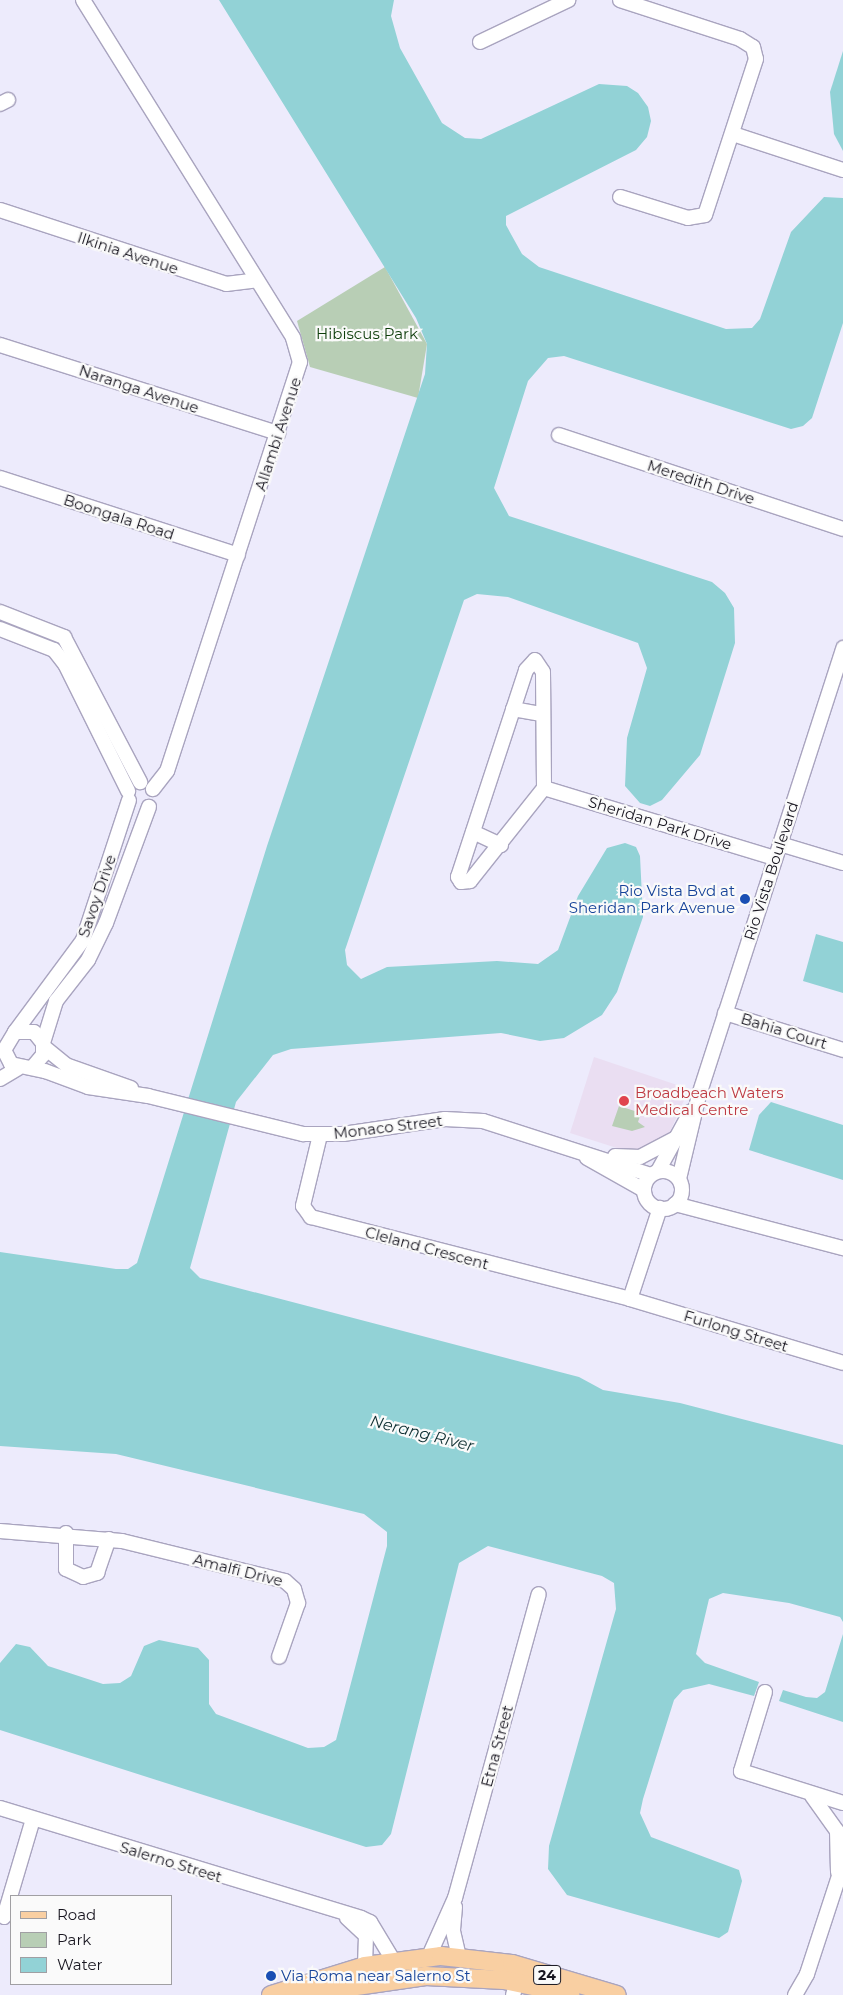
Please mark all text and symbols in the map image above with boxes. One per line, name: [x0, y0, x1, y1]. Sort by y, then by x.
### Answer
street label: Ilkinia Avenue: [75, 228, 181, 278]
park label: Hibiscus Park: [316, 325, 418, 343]
street label: Naranga Avenue: [77, 361, 201, 417]
street label: Allambi Avenue: [251, 375, 305, 493]
street label: Meredith Drive: [645, 456, 757, 508]
street label: Boongala Road: [61, 491, 177, 543]
street label: Sheridan Park Drive: [586, 793, 734, 853]
street label: Rio Vista Boulevard: [740, 799, 802, 943]
street label: Savoy Drive: [74, 852, 120, 940]
place label: Rio Vista Bvd at Sheridan Park Avenue: [569, 881, 735, 916]
marker: Rio Vista Bvd at Sheridan Park Avenue: [739, 893, 751, 905]
street label: Bahia Court: [739, 1009, 829, 1053]
place label: Broadbeach Waters Medical Centre: [635, 1083, 784, 1118]
marker: Broadbeach Waters Medical Centre: [617, 1094, 631, 1108]
street label: Monaco Street: [332, 1111, 444, 1143]
street label: Cleland Crescent: [363, 1223, 491, 1273]
street label: Furlong Street: [682, 1307, 790, 1355]
water label: Nerang River: [368, 1412, 476, 1456]
street label: Amalfi Drive: [191, 1550, 285, 1590]
street label: Etna Street: [477, 1703, 517, 1789]
street label: Salerno Street: [118, 1838, 224, 1886]
legend: [10, 1895, 172, 1985]
text: Road: [57, 1905, 96, 1924]
text: Park: [57, 1930, 91, 1949]
text: Water: [57, 1955, 103, 1974]
road number: 24: [532, 1964, 562, 1986]
place label: Via Roma near Salerno St: [281, 1967, 471, 1985]
marker: Via Roma near Salerno St: [265, 1970, 277, 1982]

